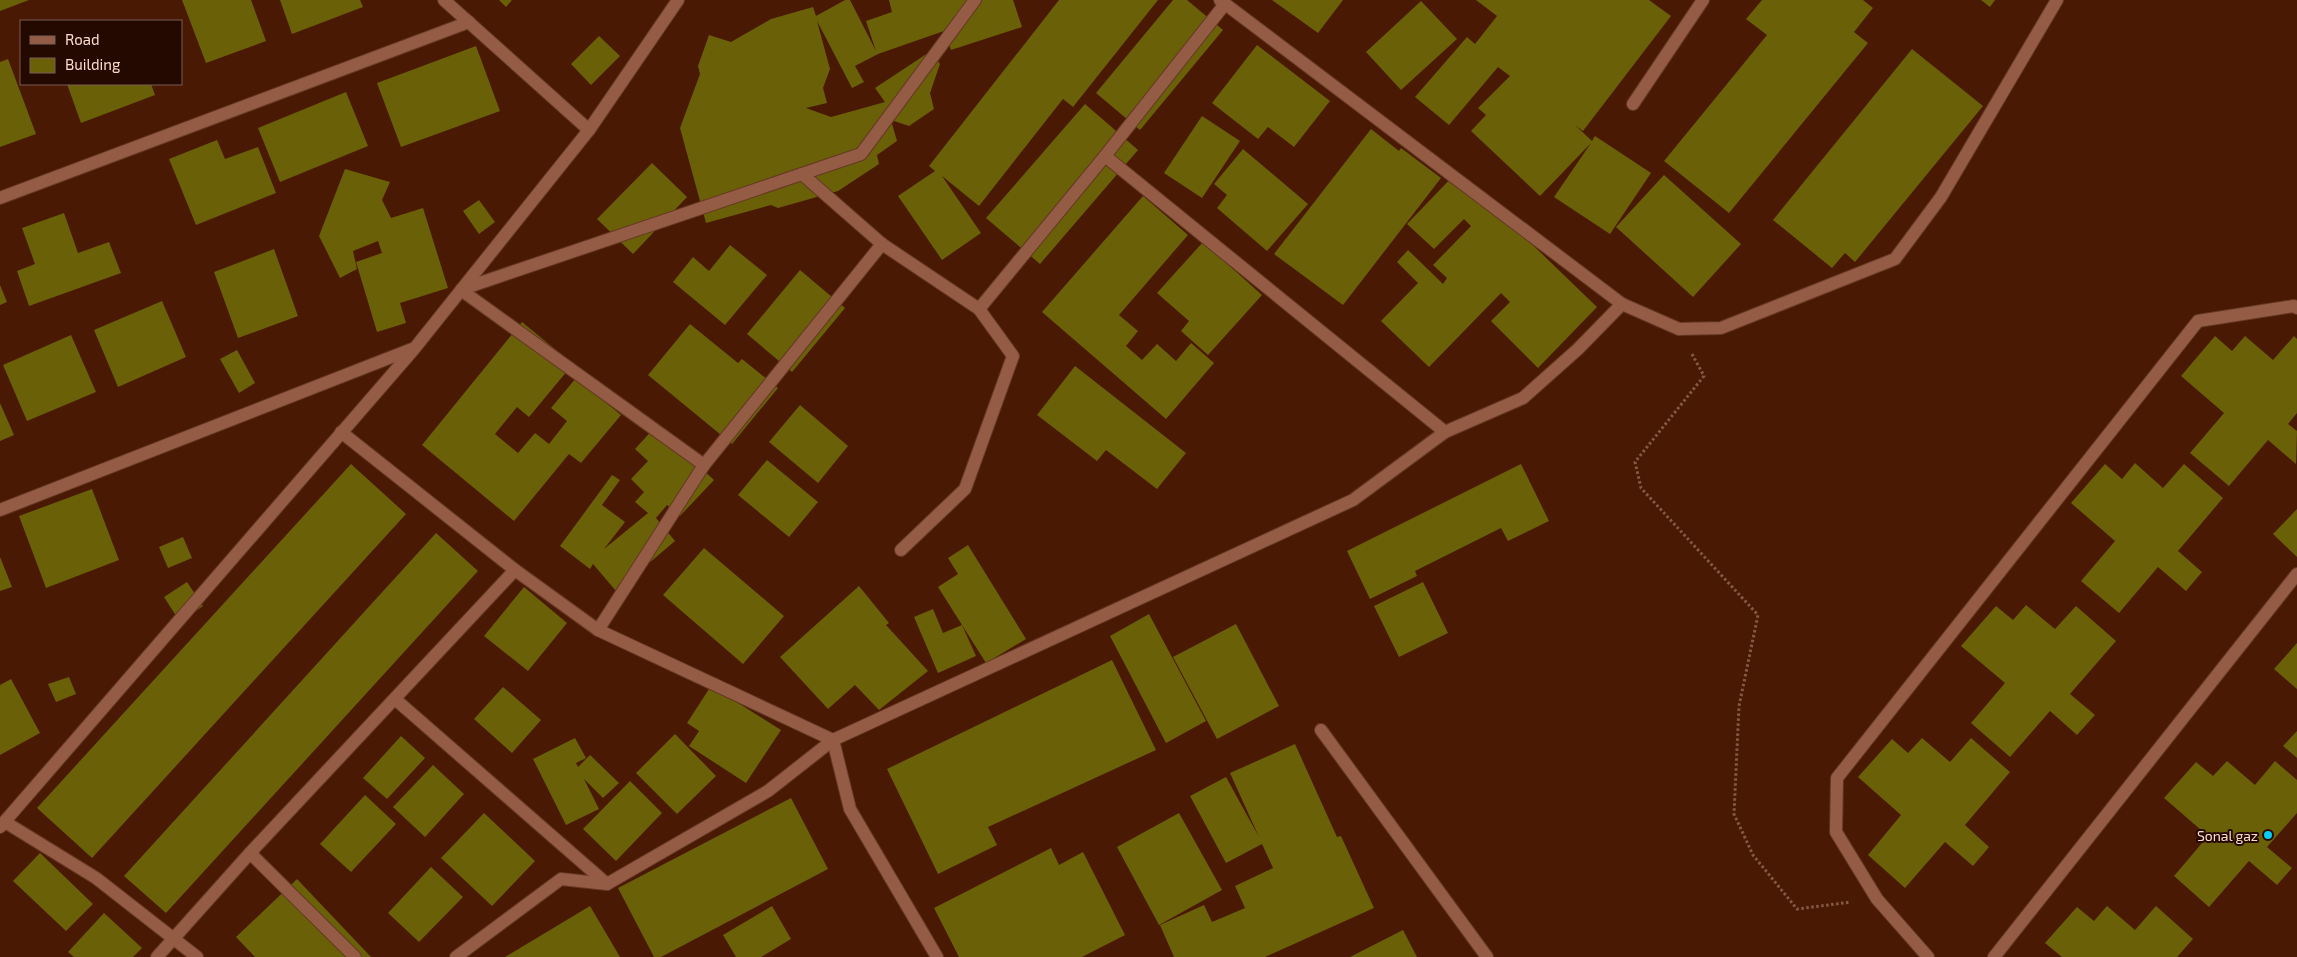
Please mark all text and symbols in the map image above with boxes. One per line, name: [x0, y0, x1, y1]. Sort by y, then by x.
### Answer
legend: [20, 20, 182, 85]
text: Road: [65, 30, 100, 48]
text: Building: [65, 55, 121, 73]
place label: Sonal gaz: [2197, 827, 2258, 844]
marker: Sonal gaz: [2262, 829, 2274, 841]

